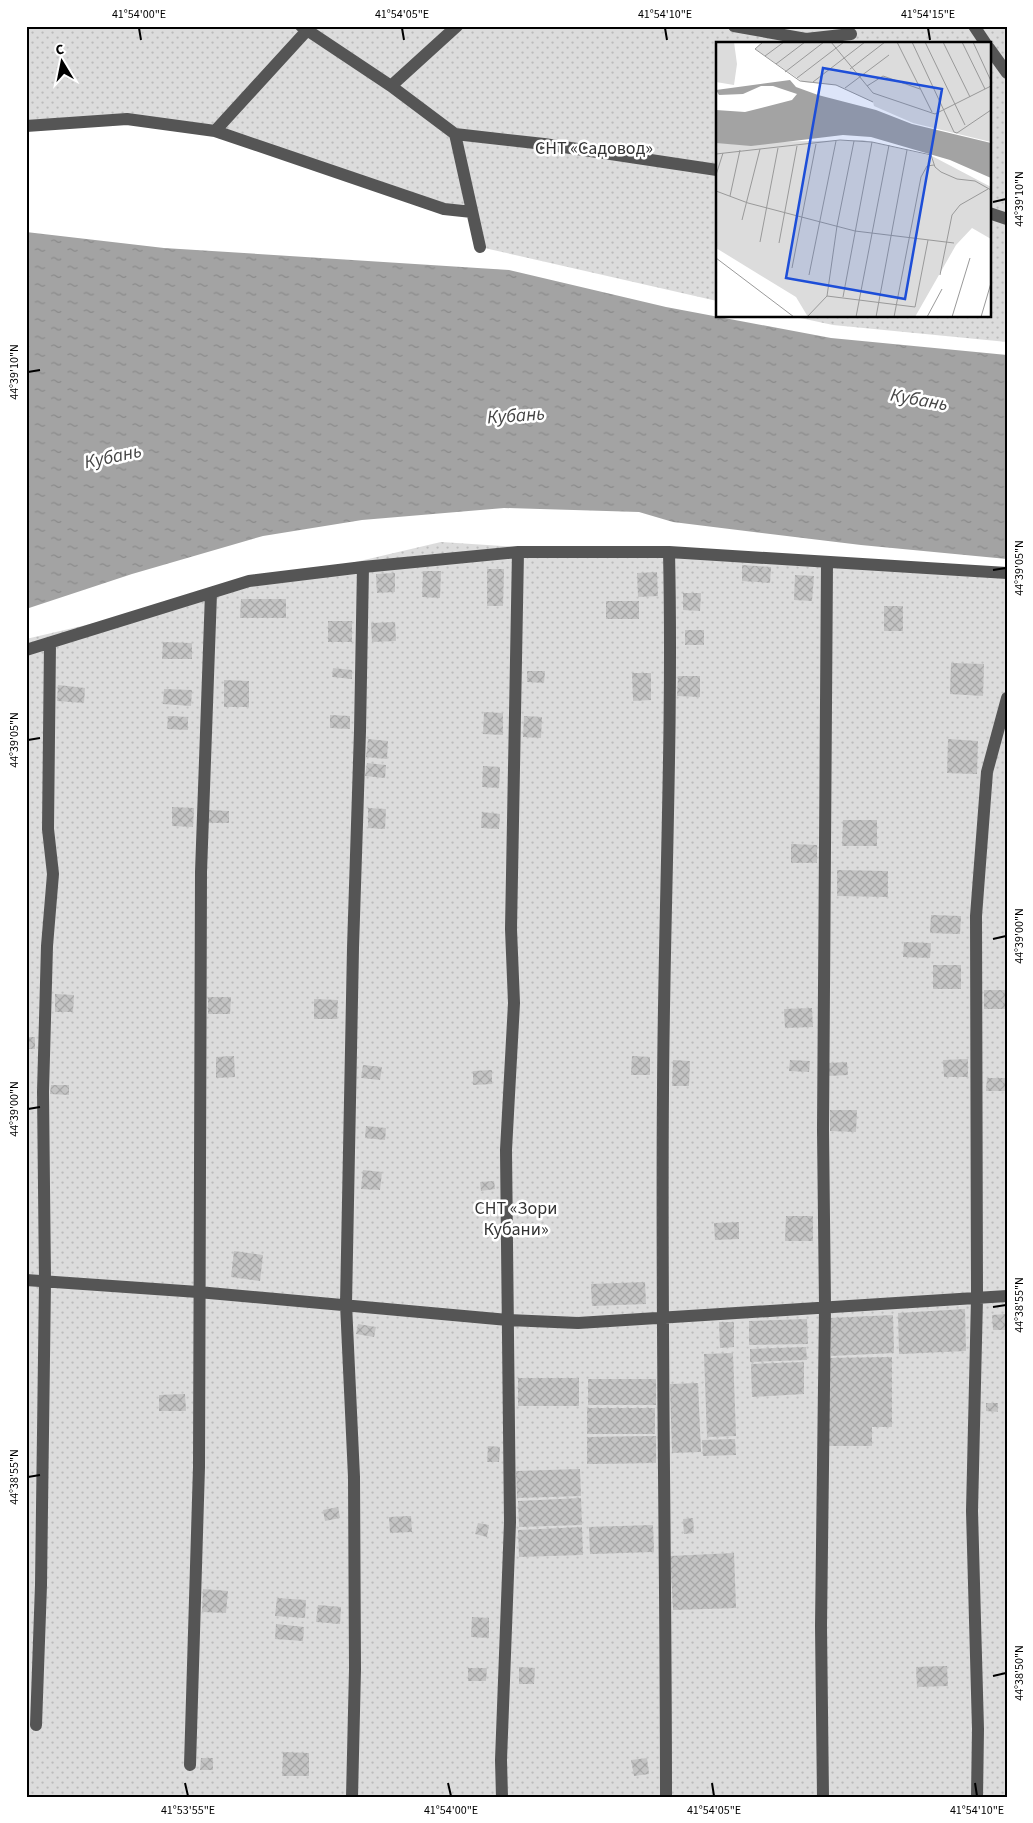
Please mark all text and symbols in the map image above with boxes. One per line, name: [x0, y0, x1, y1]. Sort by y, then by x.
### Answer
text: 41°54'00"E: [112, 6, 166, 23]
text: 41°54'05"E: [375, 6, 429, 23]
text: 41°54'10"E: [638, 6, 692, 23]
text: 41°54'15"E: [901, 6, 955, 23]
north arrow: [38, 38, 88, 88]
text: С: [54, 40, 66, 61]
inset map: [716, 42, 990, 318]
park label: СНТ «Садовод»: [535, 136, 653, 161]
text: 44°39'10"N: [1011, 171, 1028, 227]
text: 44°39'10"N: [6, 344, 23, 400]
water label: Кубань: [888, 382, 950, 418]
water label: Кубань: [486, 401, 546, 431]
water label: Кубань: [82, 438, 144, 476]
text: 44°39'05"N: [1011, 540, 1028, 596]
text: 44°39'05"N: [6, 712, 23, 768]
text: 44°39'00"N: [1011, 908, 1028, 964]
text: 44°39'00"N: [6, 1081, 23, 1137]
park label: СНТ «Зори Кубани»: [475, 1196, 557, 1242]
text: 44°38'55"N: [1011, 1277, 1028, 1333]
text: 44°38'55"N: [6, 1449, 23, 1505]
text: 44°38'50"N: [1011, 1645, 1028, 1701]
text: 41°53'55"E: [161, 1802, 215, 1819]
text: 41°54'00"E: [424, 1802, 478, 1819]
text: 41°54'05"E: [687, 1802, 741, 1819]
text: 41°54'10"E: [950, 1802, 1004, 1819]

